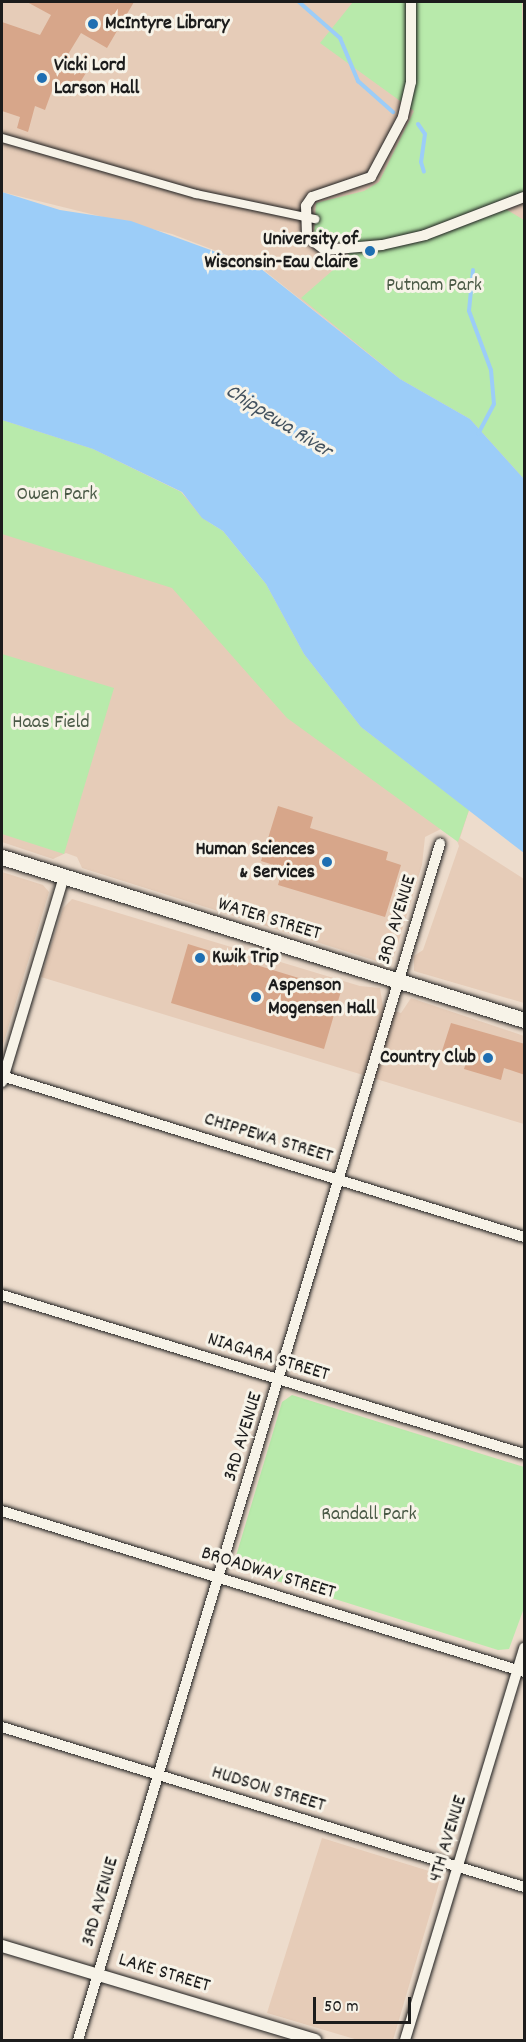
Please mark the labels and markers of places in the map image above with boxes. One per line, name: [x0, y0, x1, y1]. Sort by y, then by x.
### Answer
place label: McIntyre Library: [105, 12, 229, 36]
marker: McIntyre Library: [86, 17, 100, 31]
place label: Vicki Lord Larson Hall: [54, 54, 139, 101]
marker: Vicki Lord Larson Hall: [35, 71, 49, 85]
place label: University of Wisconsin-Eau Claire: [205, 228, 358, 275]
marker: University of Wisconsin-Eau Claire: [363, 244, 377, 258]
place label: Human Sciences & Services: [195, 838, 315, 885]
marker: Human Sciences & Services: [320, 855, 334, 869]
place label: Kwik Trip: [212, 946, 279, 970]
marker: Kwik Trip: [193, 951, 207, 965]
place label: Aspenson Mogensen Hall: [268, 974, 376, 1021]
marker: Aspenson Mogensen Hall: [249, 990, 263, 1004]
place label: Country Club: [380, 1046, 476, 1070]
marker: Country Club: [481, 1051, 495, 1065]

